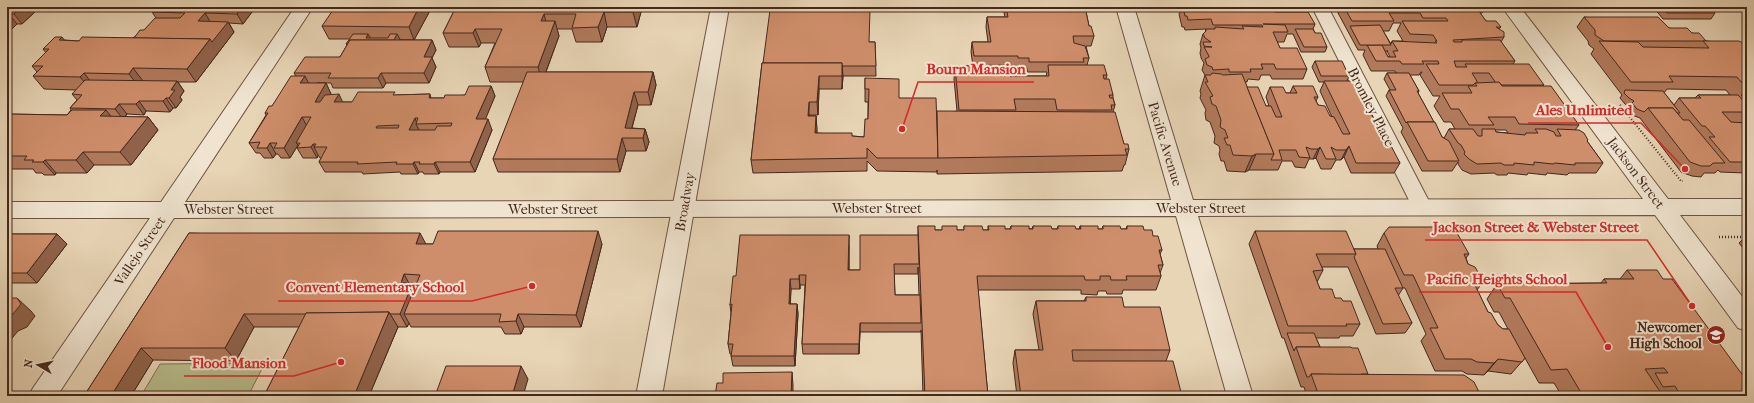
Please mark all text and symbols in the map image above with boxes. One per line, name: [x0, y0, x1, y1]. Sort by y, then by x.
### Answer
callout: Bourn Mansion: [918, 55, 1034, 82]
text: Bourn Mansion: [926, 60, 1026, 78]
street label: Bromley Place: [1344, 65, 1398, 149]
callout: Ales Unlimited: [1528, 96, 1641, 123]
street label: Pacific Avenue: [1144, 100, 1186, 188]
text: Ales Unlimited: [1535, 101, 1633, 119]
street label: Jackson Street: [1603, 133, 1668, 212]
street label: Broadway: [671, 170, 699, 233]
street label: Webster Street: [831, 200, 922, 217]
street label: Webster Street: [1155, 200, 1246, 217]
street label: Webster Street: [183, 201, 274, 218]
street label: Webster Street: [507, 201, 598, 218]
street label: Vallejo Street: [110, 213, 169, 290]
callout: Jackson Street & Webster Street: [1425, 213, 1647, 240]
text: Jackson Street & Webster Street: [1431, 218, 1640, 236]
callout: Pacific Heights School: [1419, 265, 1576, 292]
text: Pacific Heights School: [1427, 270, 1568, 288]
callout: Convent Elementary School: [278, 274, 472, 301]
text: Convent Elementary School: [286, 278, 465, 296]
place label: Newcomer High School: [1629, 319, 1703, 352]
school or university icon: Newcomer High School: [1705, 324, 1727, 346]
north arrow: [18, 345, 58, 385]
callout: Flood Mansion: [184, 349, 294, 376]
text: Flood Mansion: [191, 354, 286, 372]
text: N: [22, 358, 36, 369]

